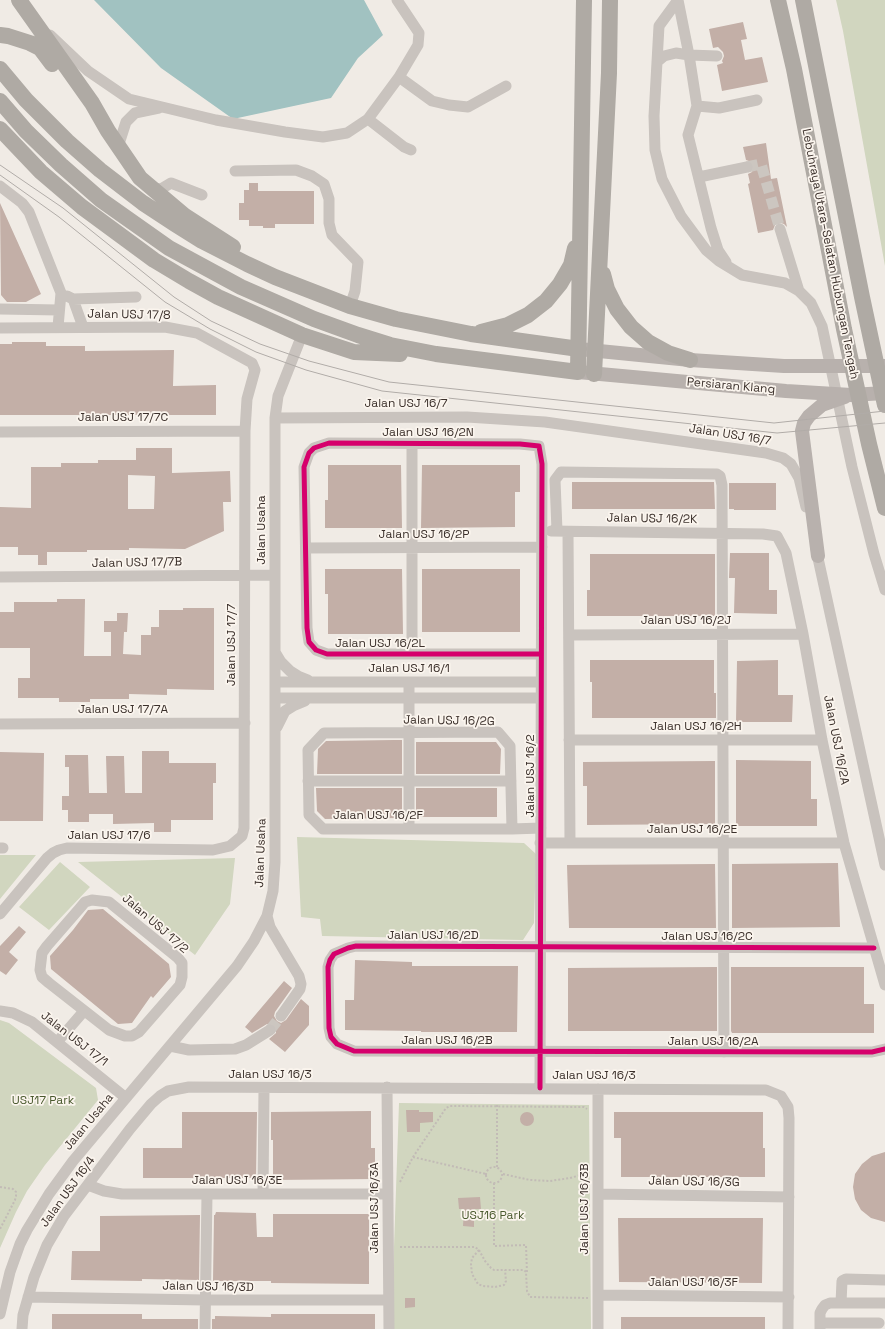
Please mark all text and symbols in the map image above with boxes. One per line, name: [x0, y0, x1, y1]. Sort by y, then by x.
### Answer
street label: Lebuhraya Utara–Selatan Hubungan Tengah: [799, 128, 861, 380]
street label: Jalan USJ 17/8: [87, 307, 171, 323]
street label: Persiaran Klang: [686, 375, 776, 397]
street label: Jalan USJ 16/7: [364, 397, 448, 411]
street label: Jalan USJ 17/7C: [78, 411, 168, 425]
street label: Jalan USJ 16/7: [688, 421, 772, 449]
street label: Jalan USJ 16/2N: [382, 426, 474, 440]
street label: Jalan Usaha: [255, 495, 269, 565]
street label: Jalan USJ 16/2K: [606, 511, 698, 527]
street label: Jalan USJ 16/2P: [379, 528, 469, 542]
street label: Jalan USJ 17/7B: [92, 555, 182, 571]
street label: Jalan USJ 17/7: [225, 604, 239, 686]
street label: Jalan USJ 16/2J: [641, 614, 731, 628]
street label: Jalan USJ 16/2L: [335, 637, 425, 651]
street label: Jalan USJ 16/1: [368, 662, 450, 676]
street label: Jalan USJ 16/2A: [820, 694, 852, 786]
street label: Jalan USJ 17/7A: [78, 703, 168, 717]
street label: Jalan USJ 16/2G: [403, 713, 495, 729]
street label: Jalan USJ 16/2H: [650, 720, 742, 734]
street label: Jalan USJ 16/2: [524, 734, 538, 818]
street label: Jalan USJ 16/2F: [333, 809, 423, 823]
street label: Jalan Usaha: [253, 818, 269, 888]
street label: Jalan USJ 16/2E: [647, 823, 737, 837]
street label: Jalan USJ 17/6: [67, 829, 151, 843]
street label: Jalan USJ 17/2: [119, 891, 191, 957]
street label: Jalan USJ 16/2D: [387, 929, 479, 943]
street label: Jalan USJ 16/2C: [661, 930, 753, 944]
street label: Jalan USJ 17/1: [38, 1008, 110, 1070]
street label: Jalan USJ 16/2B: [401, 1034, 493, 1048]
street label: Jalan USJ 16/2A: [667, 1035, 759, 1049]
street label: Jalan USJ 16/3: [228, 1068, 312, 1082]
street label: Jalan USJ 16/3: [552, 1069, 636, 1083]
street label: Jalan Usaha: [61, 1091, 117, 1153]
park label: USJ17 Park: [12, 1094, 74, 1108]
street label: Jalan USJ 16/4: [38, 1154, 98, 1230]
street label: Jalan USJ 16/3A: [368, 1162, 382, 1254]
street label: Jalan USJ 16/3B: [578, 1163, 592, 1255]
street label: Jalan USJ 16/3E: [192, 1174, 282, 1188]
street label: Jalan USJ 16/3G: [648, 1174, 740, 1190]
park label: USJ16 Park: [462, 1209, 524, 1223]
street label: Jalan USJ 16/3F: [648, 1276, 738, 1290]
street label: Jalan USJ 16/3D: [162, 1279, 254, 1295]

